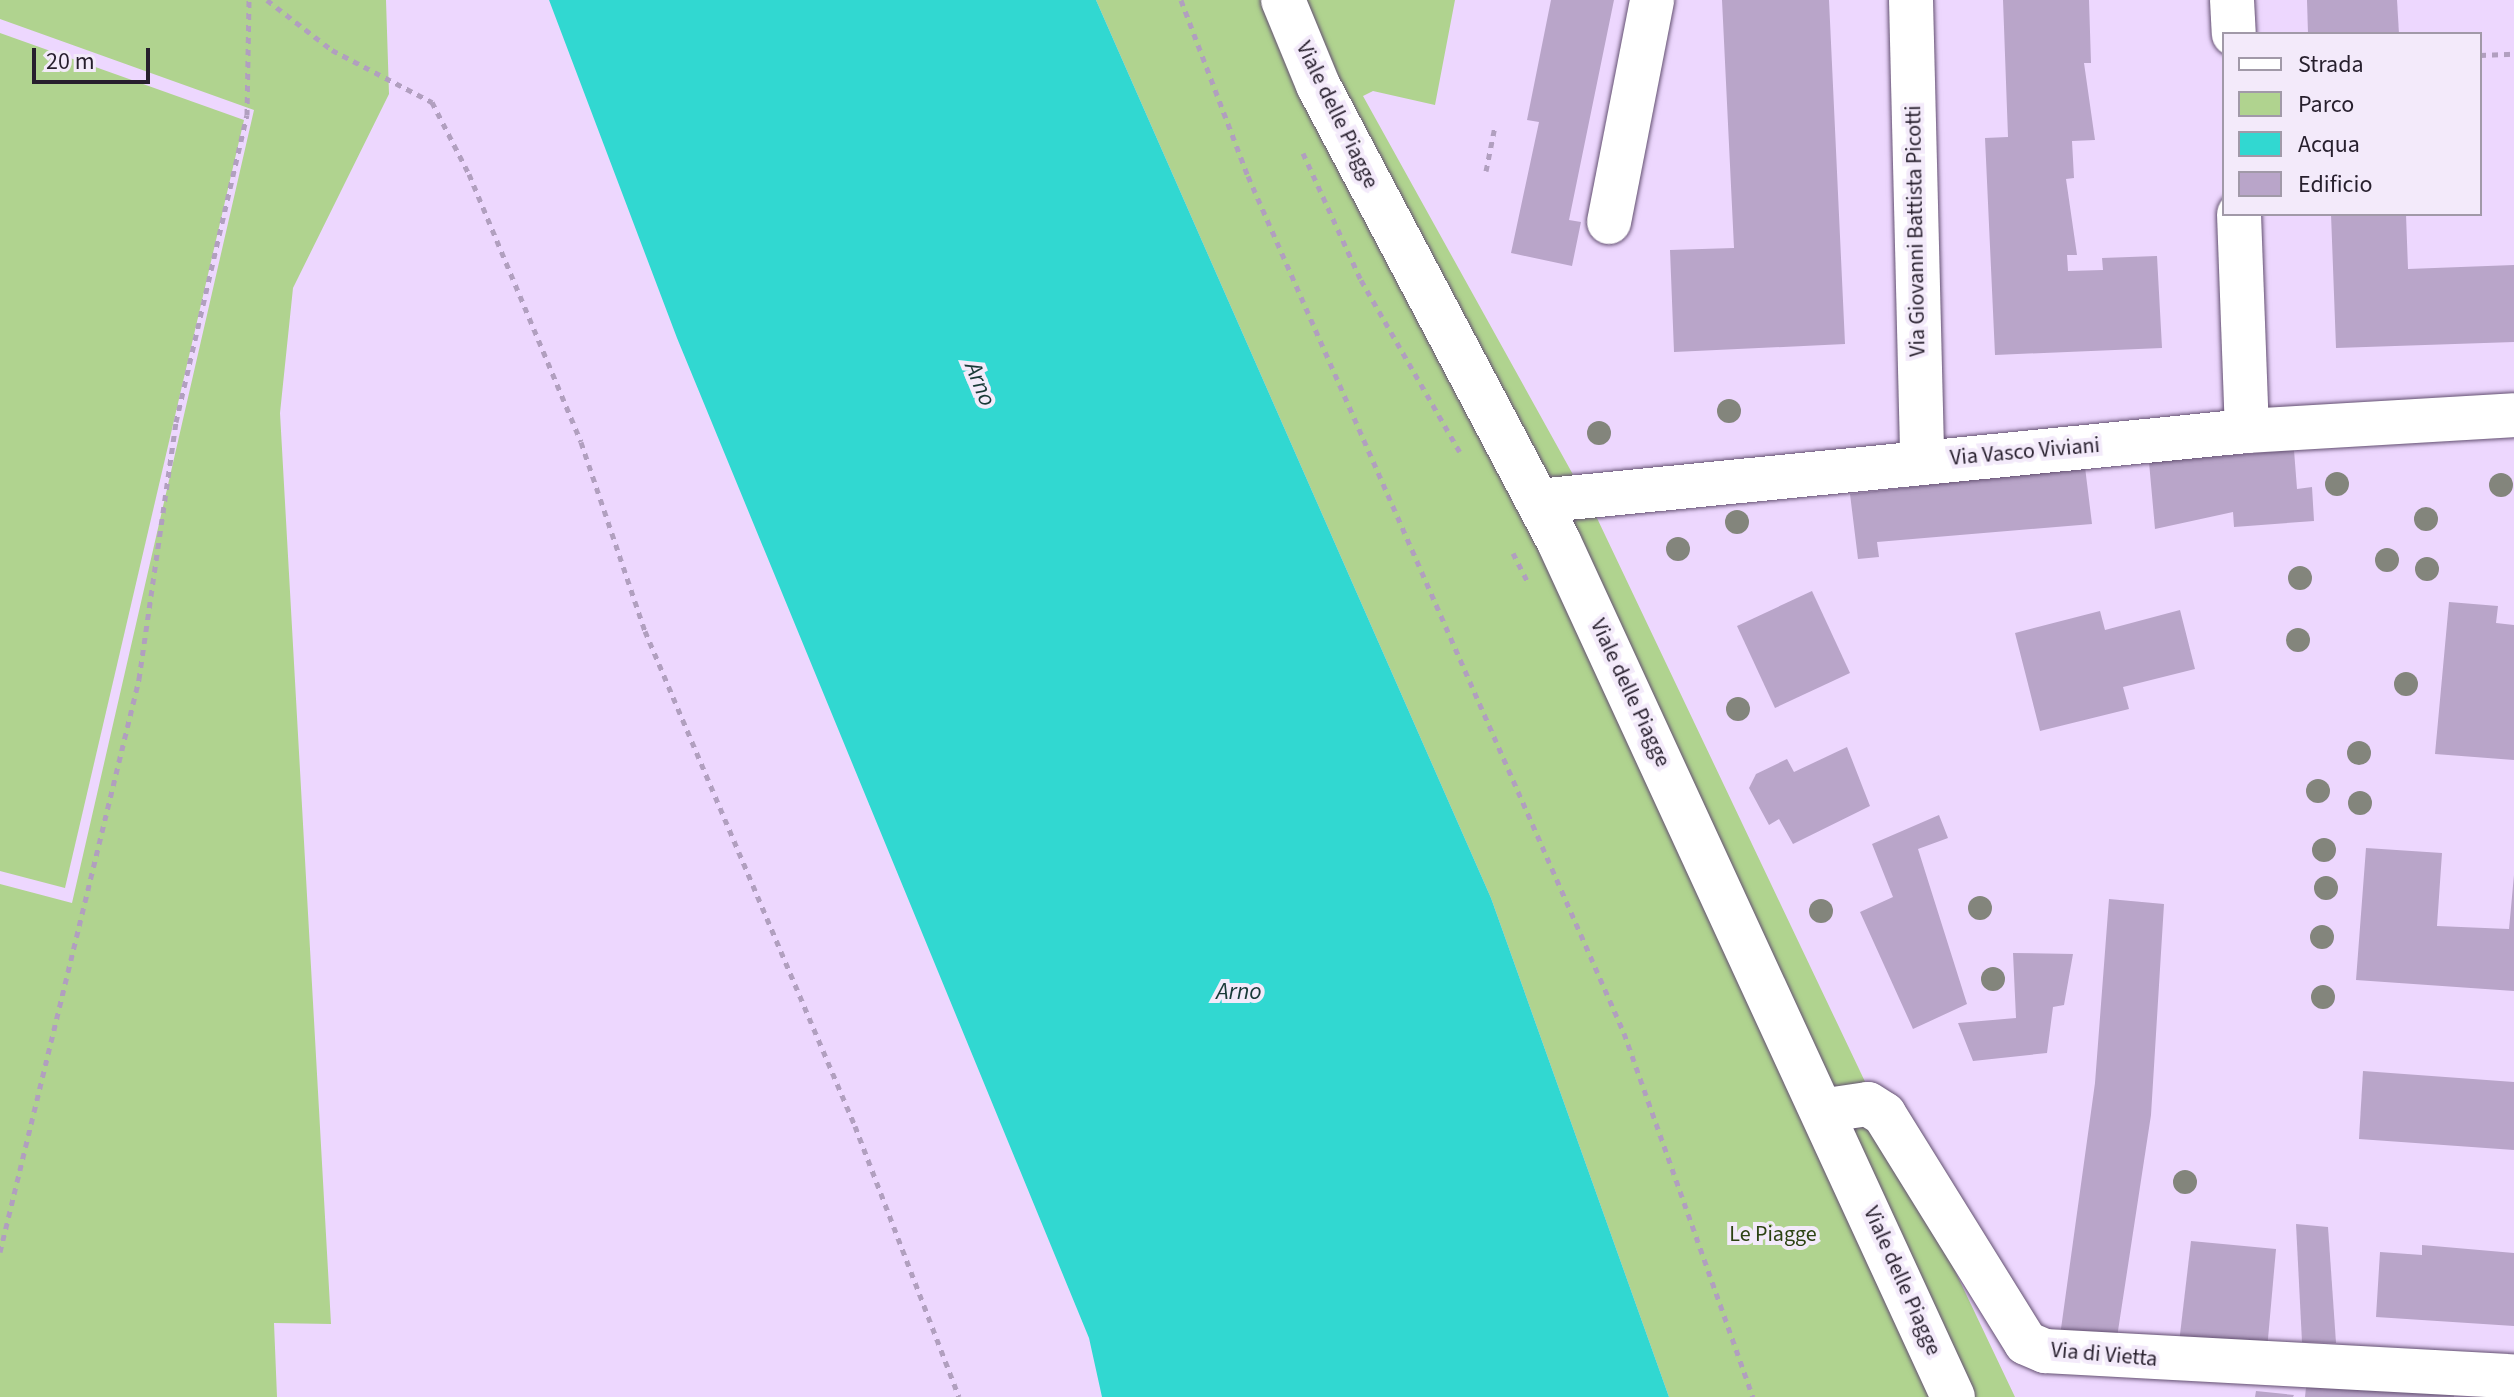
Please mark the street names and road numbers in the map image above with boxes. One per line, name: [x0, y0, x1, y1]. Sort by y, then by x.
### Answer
street label: Viale delle Piagge: [1290, 37, 1384, 193]
street label: Via Giovanni Battista Picotti: [1901, 105, 1931, 357]
street label: Via Vasco Viviani: [1949, 432, 2101, 472]
street label: Viale delle Piagge: [1584, 615, 1676, 771]
street label: Viale delle Piagge: [1857, 1202, 1947, 1360]
street label: Via di Vietta: [2050, 1337, 2158, 1373]

